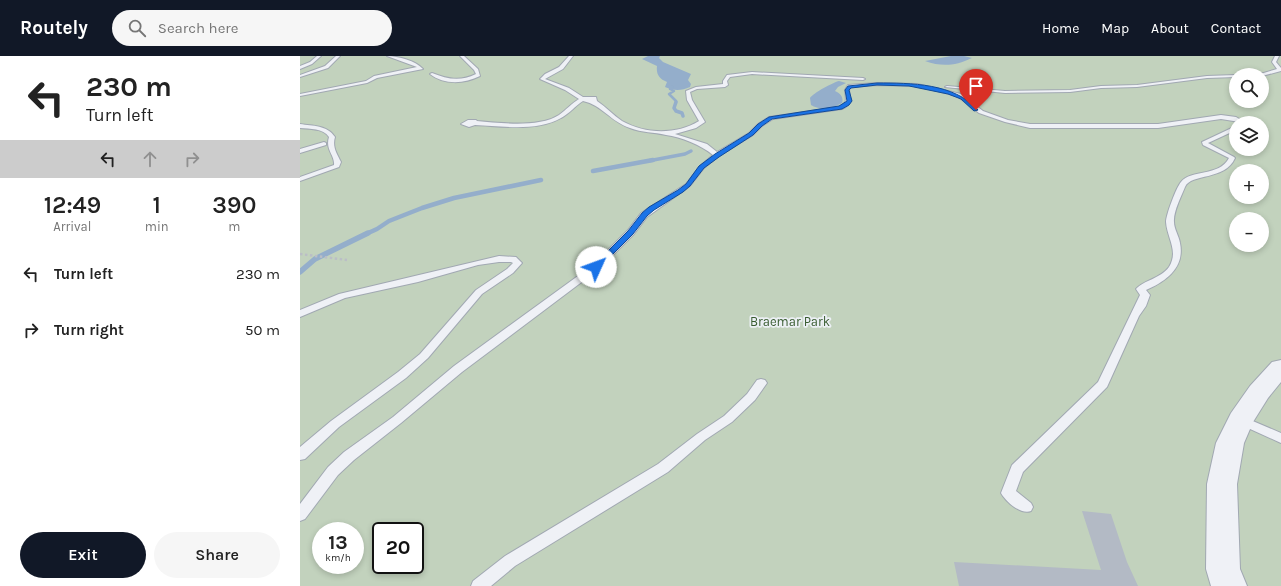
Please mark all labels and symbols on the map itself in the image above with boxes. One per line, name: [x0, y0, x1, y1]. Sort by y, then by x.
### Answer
pin: [959, 69, 993, 110]
position arrow: [575, 246, 617, 288]
park label: Braemar Park: [750, 314, 830, 329]
speed limit sign: 20: [372, 522, 424, 574]

